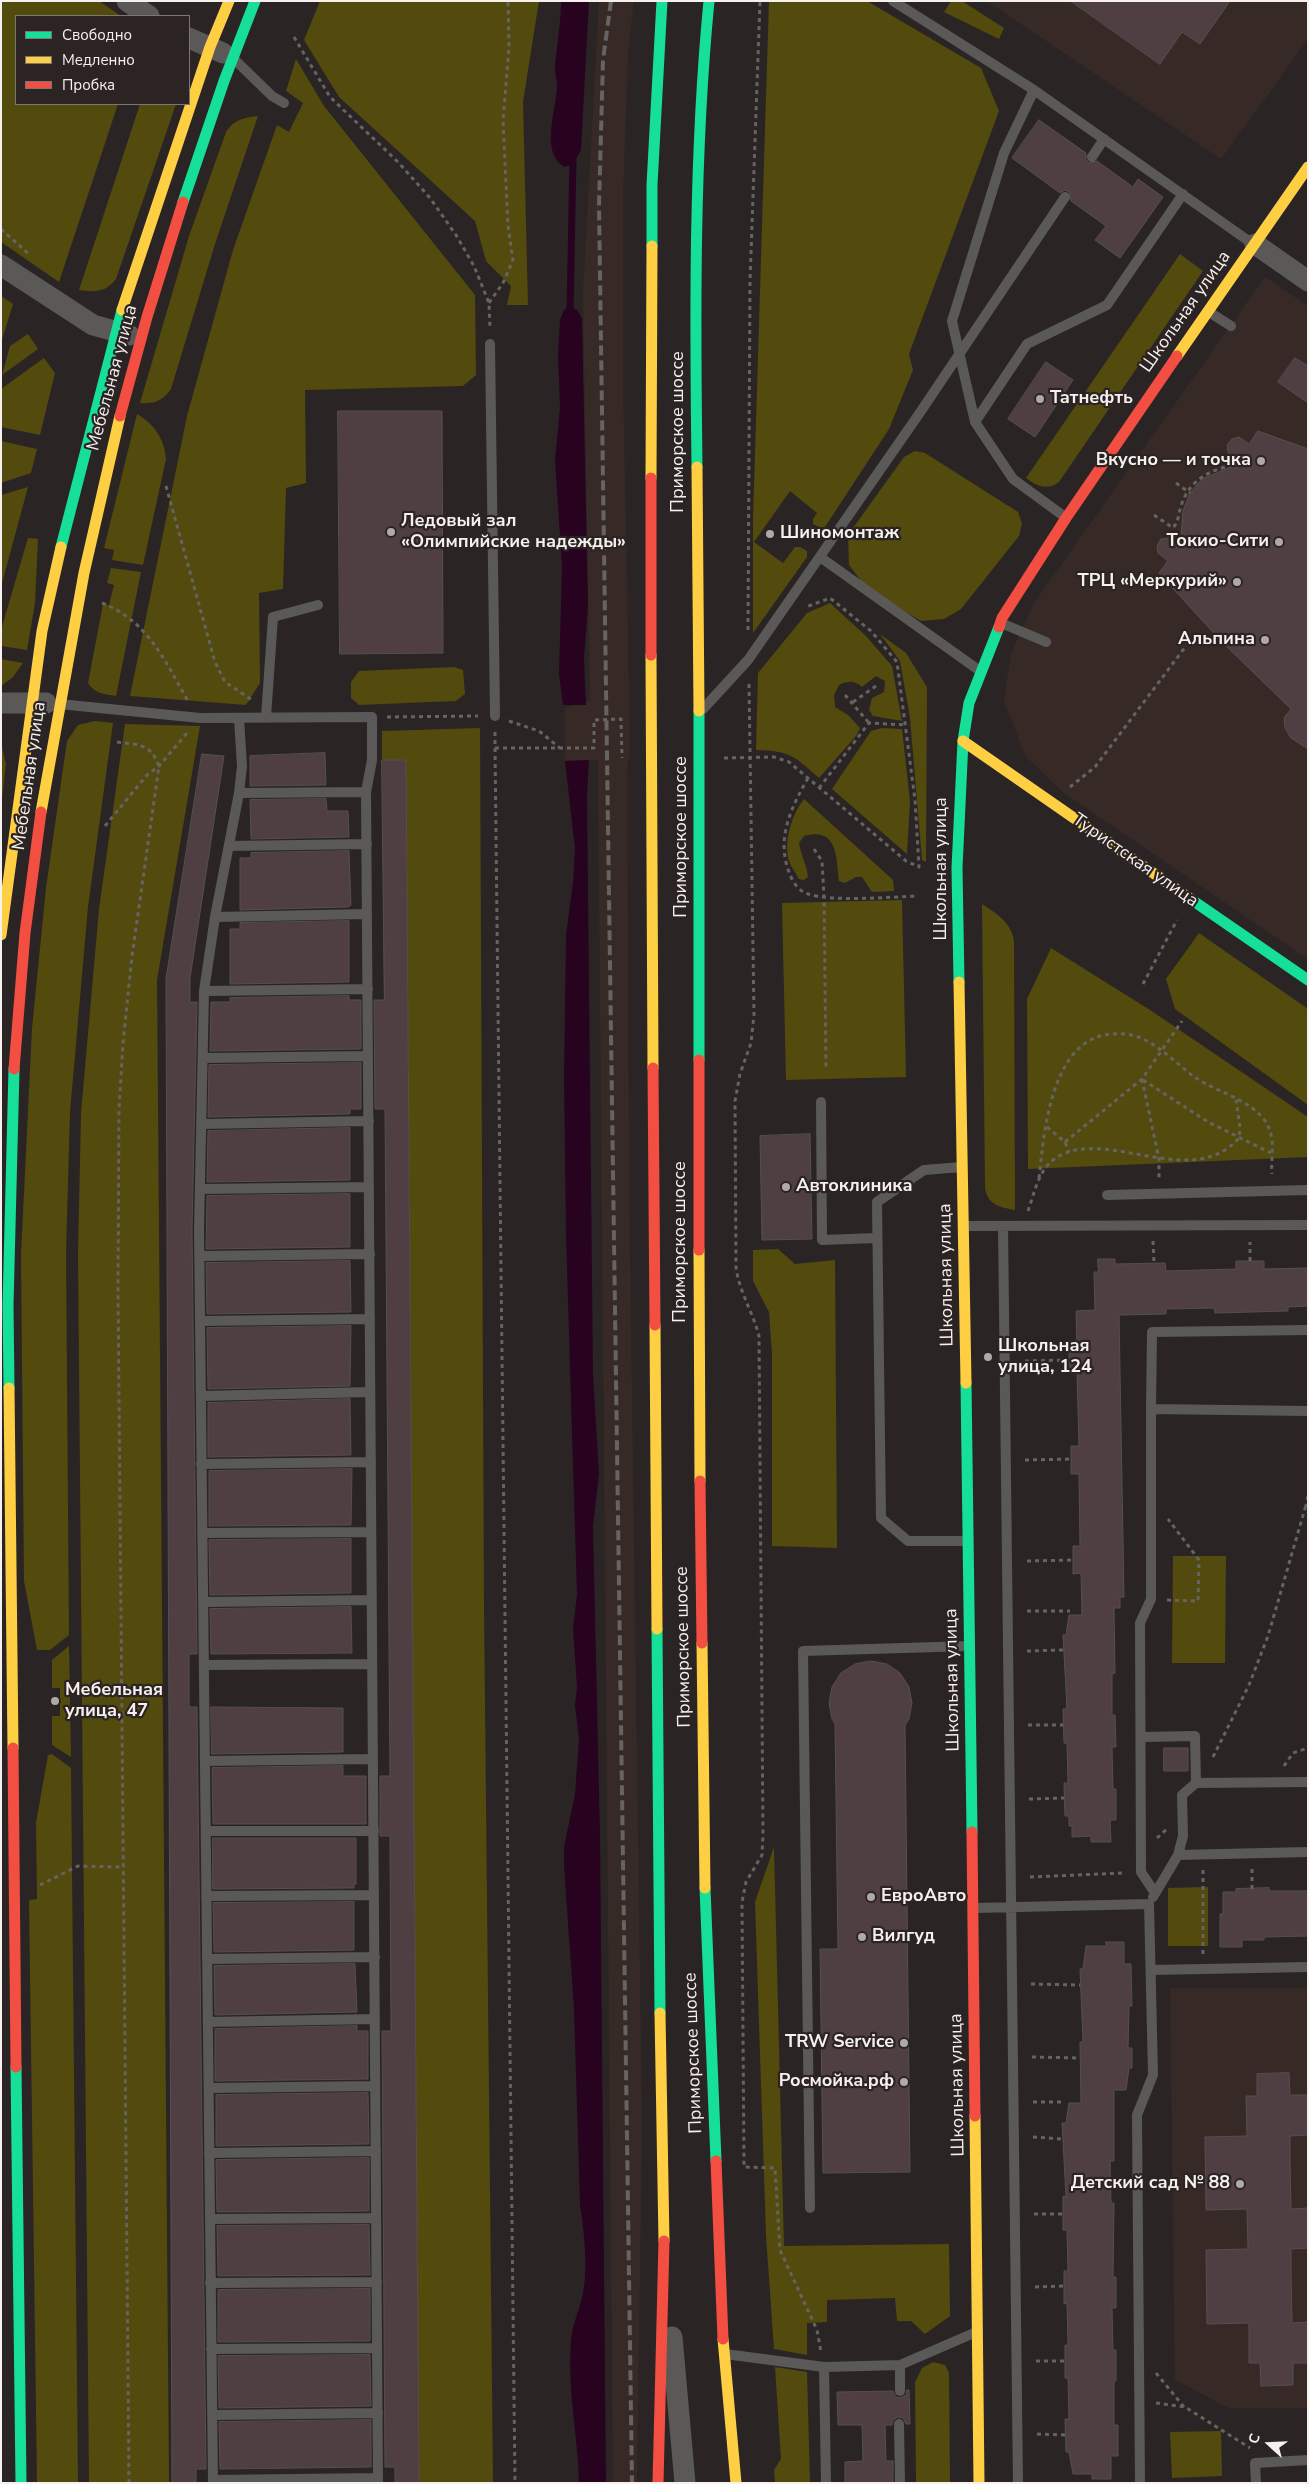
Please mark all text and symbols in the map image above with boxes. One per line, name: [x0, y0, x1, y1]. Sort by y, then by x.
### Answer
legend: [15, 15, 190, 105]
text: Свободно: [62, 25, 132, 45]
text: Медленно: [62, 50, 135, 70]
text: Пробка: [62, 75, 115, 95]
street label: Школьная улица: [1136, 247, 1236, 377]
street label: Мебельная улица: [83, 303, 143, 453]
street label: Приморское шоссе: [668, 351, 690, 513]
place label: Татнефть: [1050, 388, 1133, 410]
marker: Татнефть: [1034, 393, 1046, 405]
place label: Вкусно — и точка: [1096, 450, 1251, 472]
marker: Вкусно — и точка: [1255, 455, 1267, 467]
place label: Ледовый зал «Олимпийские надежды»: [401, 511, 626, 554]
place label: Шиномонтаж: [780, 523, 899, 545]
marker: Ледовый зал «Олимпийские надежды»: [385, 526, 397, 538]
marker: Шиномонтаж: [764, 528, 776, 540]
place label: Токио-Сити: [1167, 531, 1269, 553]
marker: Токио-Сити: [1273, 536, 1285, 548]
place label: ТРЦ «Меркурий»: [1078, 571, 1227, 593]
marker: ТРЦ «Меркурий»: [1231, 576, 1243, 588]
place label: Альпина: [1178, 629, 1255, 651]
marker: Альпина: [1259, 634, 1271, 646]
street label: Мебельная улица: [9, 700, 51, 852]
street label: Приморское шоссе: [671, 756, 693, 918]
street label: Школьная улица: [931, 797, 953, 941]
street label: Туристская улица: [1068, 809, 1202, 913]
street label: Приморское шоссе: [670, 1161, 692, 1323]
place label: Автоклиника: [796, 1176, 912, 1198]
marker: Автоклиника: [780, 1181, 792, 1193]
street label: Школьная улица: [935, 1203, 959, 1347]
place label: Школьная улица, 124: [998, 1336, 1092, 1378]
marker: Школьная улица, 124: [982, 1351, 994, 1363]
street label: Приморское шоссе: [672, 1566, 696, 1728]
street label: Школьная улица: [941, 1608, 965, 1752]
place label: Мебельная улица, 47: [65, 1680, 163, 1722]
marker: Мебельная улица, 47: [49, 1695, 61, 1707]
place label: ЕвроАвто: [881, 1886, 966, 1908]
marker: ЕвроАвто: [865, 1891, 877, 1903]
place label: Вилгуд: [872, 1926, 935, 1948]
marker: Вилгуд: [856, 1931, 868, 1943]
street label: Приморское шоссе: [680, 1972, 708, 2134]
street label: Школьная улица: [946, 2013, 970, 2157]
place label: TRW Service: [785, 2032, 894, 2054]
marker: TRW Service: [898, 2037, 910, 2049]
place label: Росмойка.рф: [779, 2071, 894, 2093]
marker: Росмойка.рф: [898, 2076, 910, 2088]
place label: Детский сад № 88: [1071, 2173, 1230, 2195]
marker: Детский сад № 88: [1234, 2178, 1246, 2190]
north arrow: [1244, 2419, 1294, 2469]
text: С: [1244, 2431, 1265, 2446]

